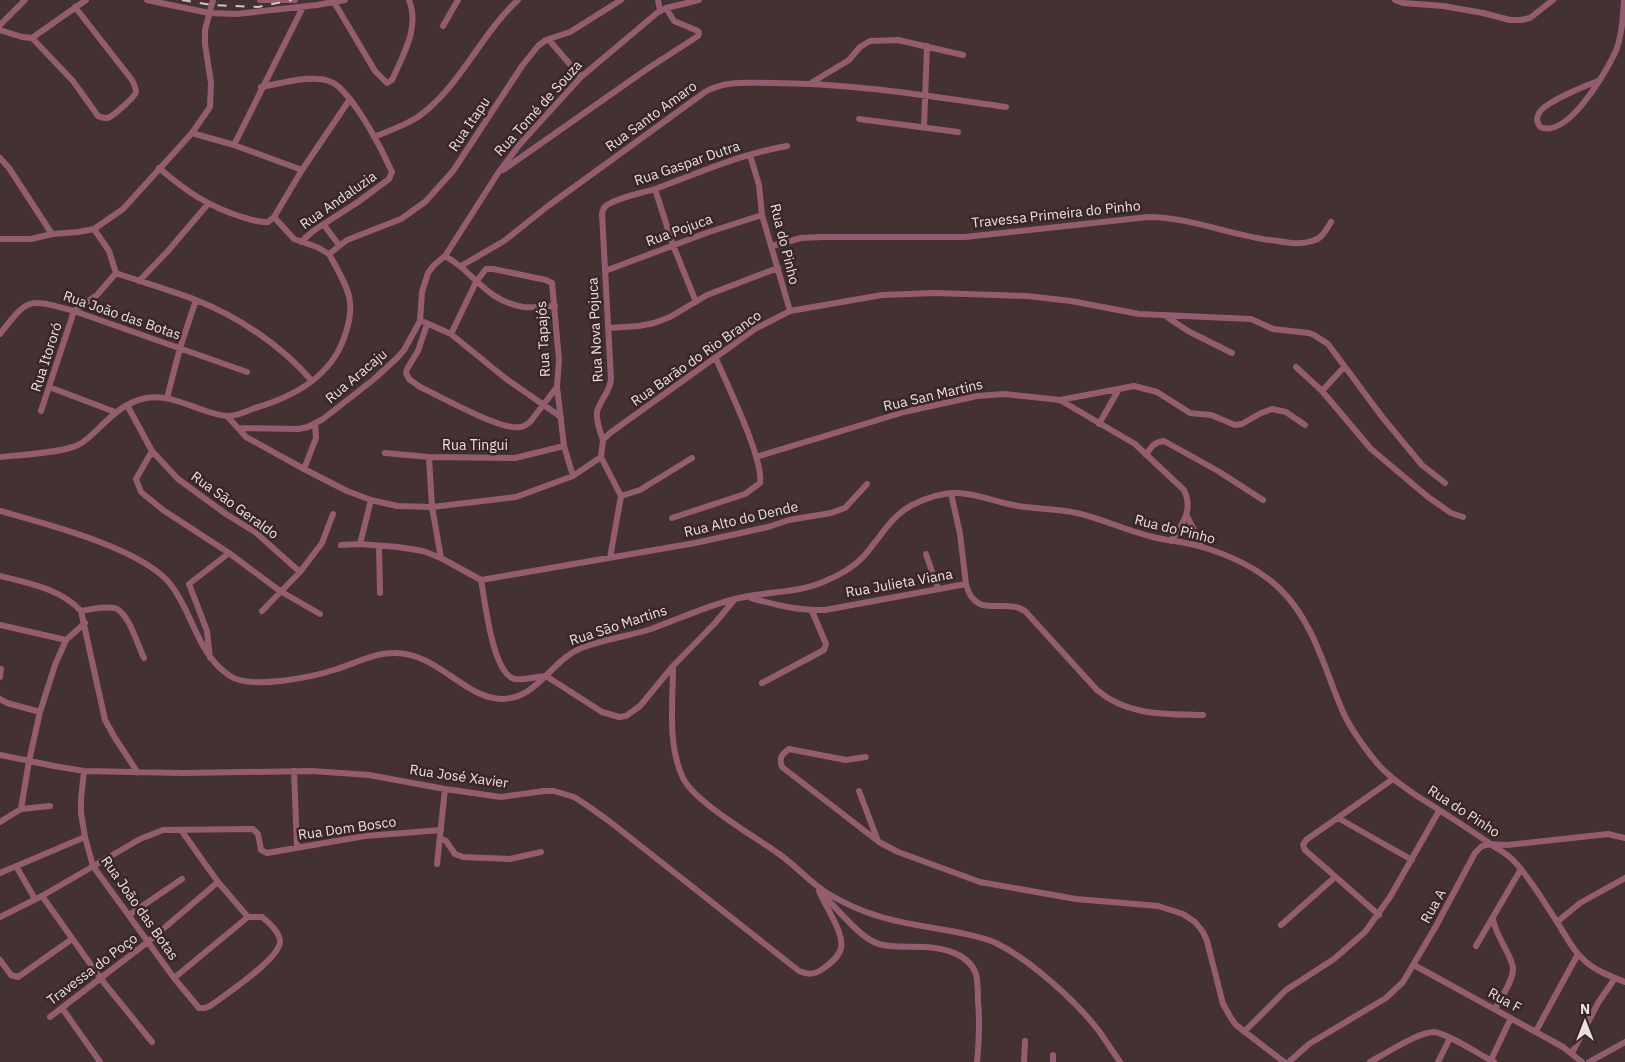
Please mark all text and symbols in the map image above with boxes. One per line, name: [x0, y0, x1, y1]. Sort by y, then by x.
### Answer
street label: Rua Tomé de Souza: [490, 56, 586, 160]
street label: Rua Santo Amaro: [602, 77, 700, 155]
street label: Rua Itapu: [444, 93, 494, 155]
street label: Rua Gaspar Dutra: [632, 136, 743, 190]
street label: Rua Andaluzia: [296, 167, 380, 233]
street label: Travessa Primeira do Pinho: [971, 196, 1142, 232]
street label: Rua do Pinho: [766, 202, 804, 286]
street label: Rua Pojuca: [643, 209, 715, 250]
street label: Rua Nova Pojuca: [583, 277, 607, 383]
street label: Rua João das Botas: [61, 286, 183, 344]
street label: Rua Tapajós: [532, 300, 554, 377]
street label: Rua Barão do Rio Branco: [627, 306, 765, 410]
street label: Rua Itororó: [26, 320, 66, 394]
street label: Rua Aracaju: [321, 345, 391, 407]
street label: Rua San Martins: [881, 375, 985, 415]
street label: Rua Tingui: [442, 436, 508, 454]
street label: Rua São Geraldo: [188, 467, 283, 543]
street label: Rua Alto do Dende: [682, 497, 800, 541]
street label: Rua do Pinho: [1133, 510, 1217, 548]
street label: Rua Julieta Viana: [844, 565, 954, 601]
street label: Rua São Martins: [567, 601, 669, 649]
street label: Rua José Xavier: [408, 760, 510, 792]
street label: Rua do Pinho: [1424, 781, 1504, 841]
street label: Rua Dom Bosco: [297, 812, 397, 844]
street label: Rua João das Botas: [97, 852, 183, 964]
street label: Rua A: [1416, 886, 1450, 926]
street label: Travessa do Poço: [43, 929, 141, 1009]
street label: Rua F: [1485, 984, 1525, 1017]
north arrow: [1560, 997, 1610, 1047]
text: N: [1580, 1000, 1590, 1018]

